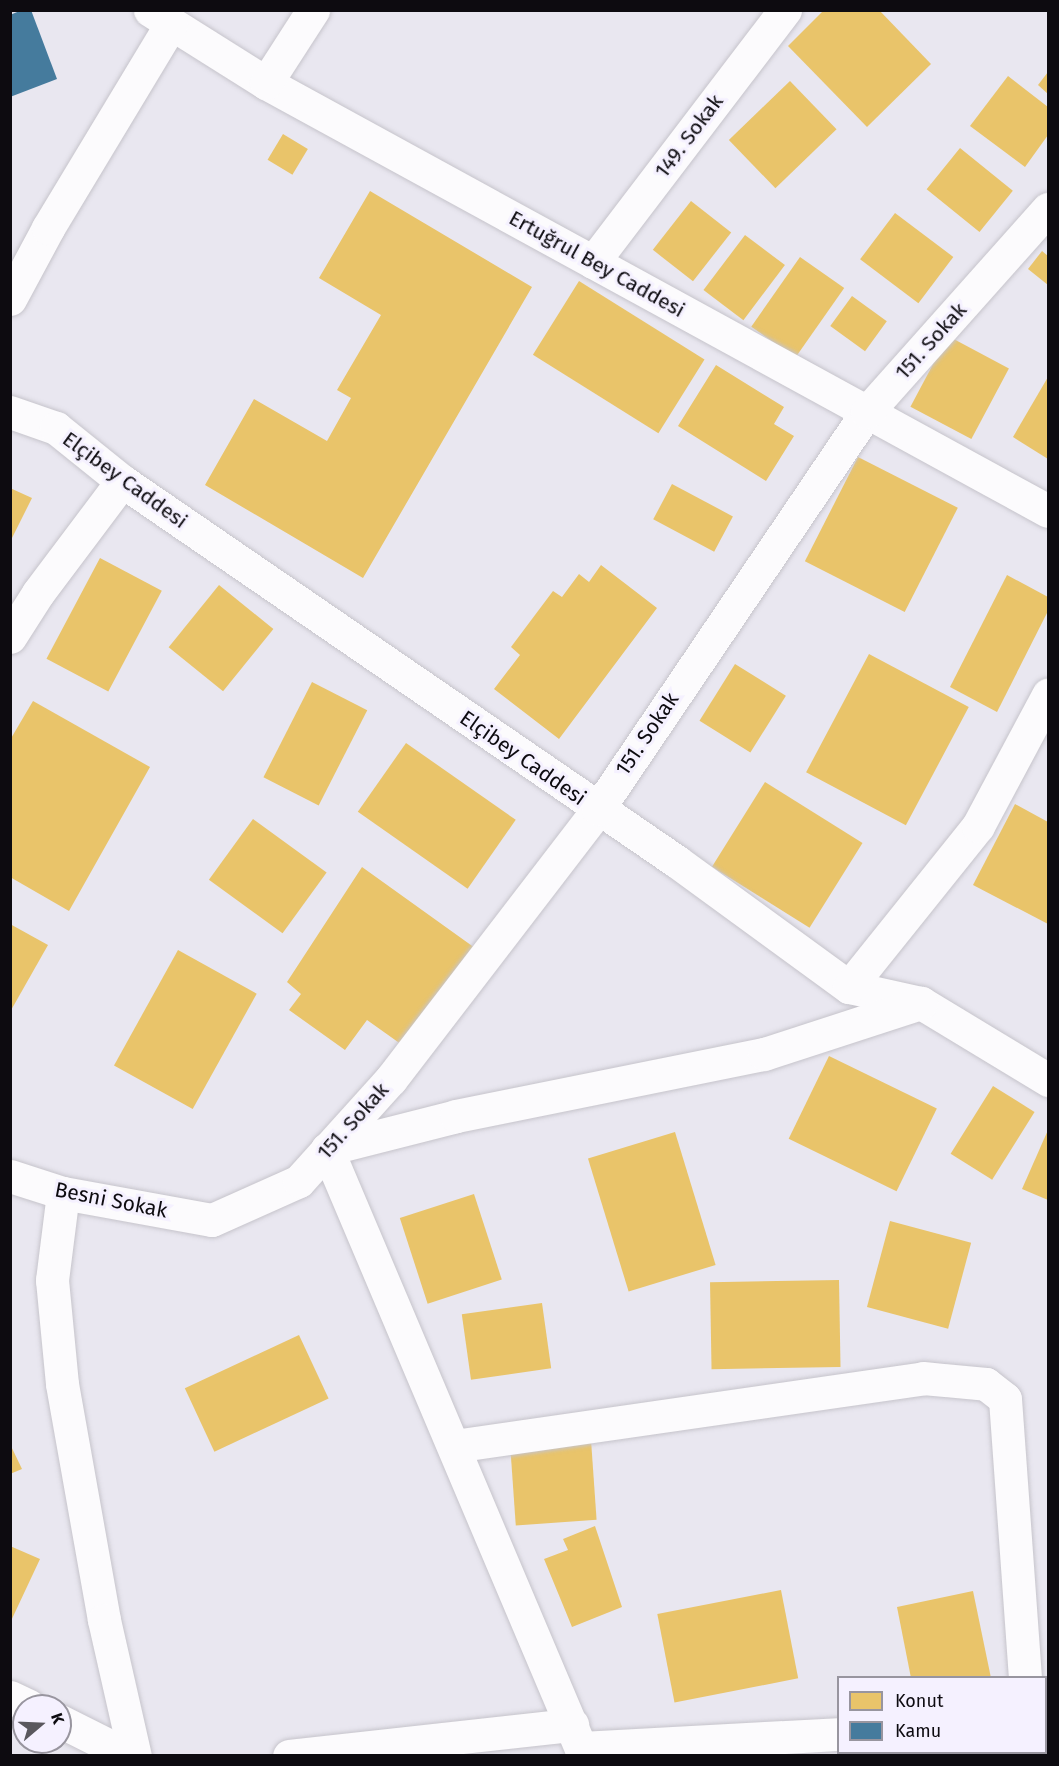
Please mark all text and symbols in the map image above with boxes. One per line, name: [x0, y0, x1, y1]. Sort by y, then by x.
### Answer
street label: 149. Sokak: [650, 89, 728, 183]
street label: Ertuğrul Bey Caddesi: [505, 205, 689, 323]
street label: 151. Sokak: [890, 297, 972, 385]
street label: Elçibey Caddesi: [58, 426, 192, 534]
street label: 151. Sokak: [610, 688, 684, 780]
street label: Elçibey Caddesi: [455, 705, 591, 811]
street label: 151. Sokak: [312, 1077, 394, 1165]
street label: Besni Sokak: [53, 1177, 169, 1223]
legend: [837, 1676, 1047, 1754]
text: Konut: [895, 1690, 943, 1712]
north arrow: [12, 1694, 72, 1754]
text: K: [47, 1711, 68, 1727]
text: Kamu: [895, 1720, 941, 1742]

